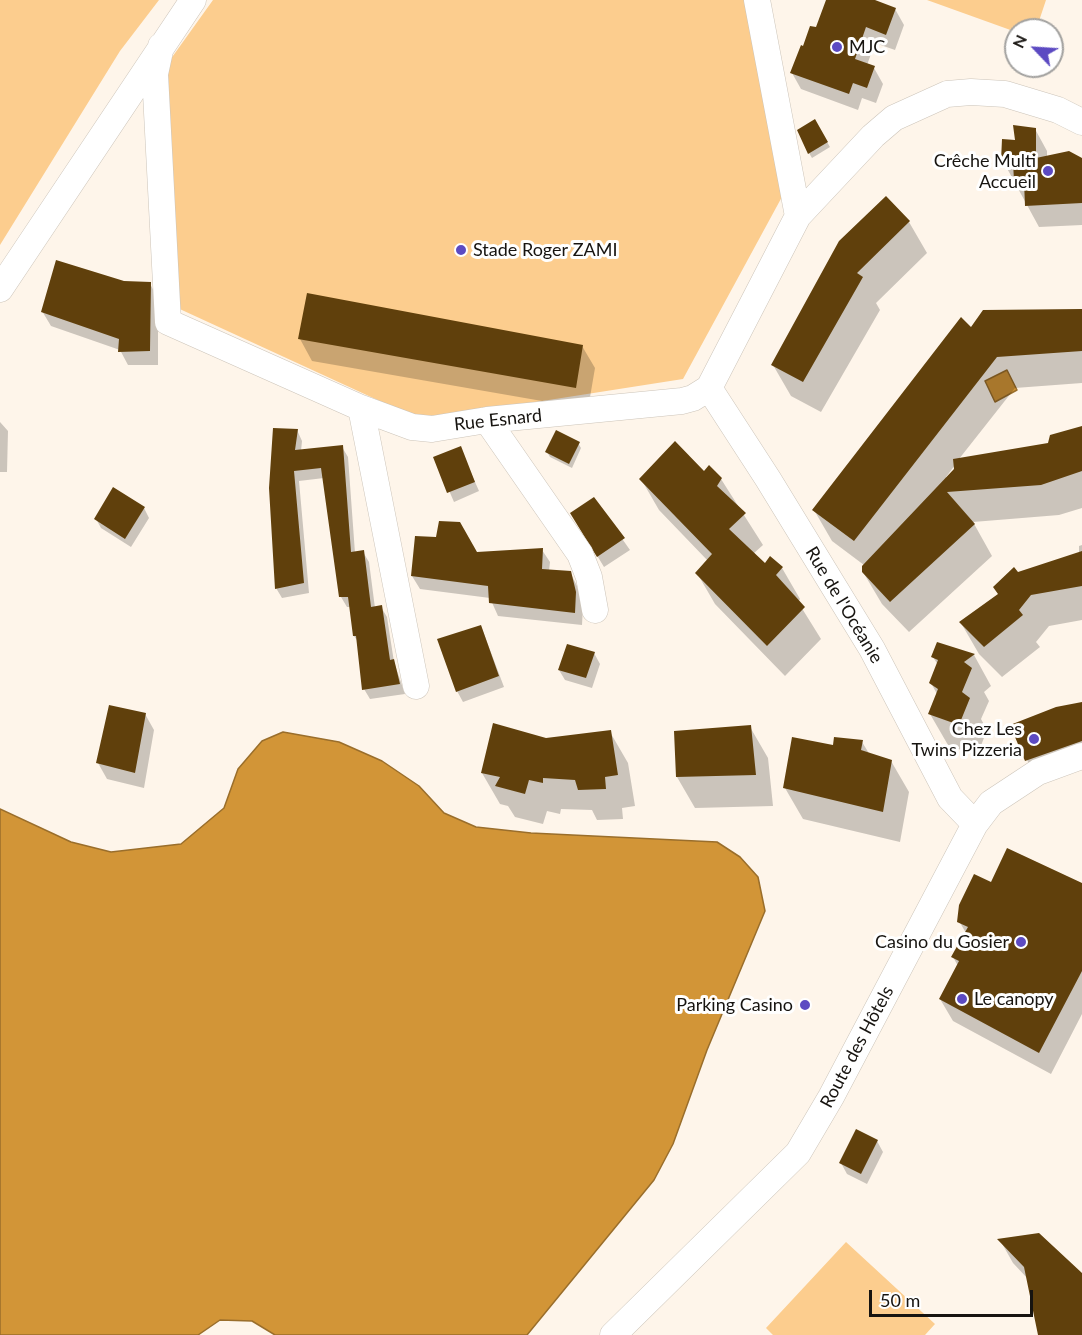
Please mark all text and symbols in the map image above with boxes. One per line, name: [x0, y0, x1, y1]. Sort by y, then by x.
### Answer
north arrow: [1004, 18, 1064, 78]
text: N: [1008, 31, 1030, 51]
place label: MJC: [849, 36, 885, 58]
marker: MJC: [830, 40, 844, 54]
place label: Crêche Multi Accueil: [934, 150, 1036, 192]
marker: Crêche Multi Accueil: [1041, 164, 1055, 178]
place label: Stade Roger ZAMI: [473, 239, 617, 261]
marker: Stade Roger ZAMI: [454, 243, 468, 257]
street label: Rue Esnard: [453, 405, 543, 435]
street label: Rue de l'Océanie: [801, 543, 887, 667]
place label: Chez Les Twins Pizzeria: [912, 718, 1022, 760]
marker: Chez Les Twins Pizzeria: [1027, 732, 1041, 746]
place label: Casino du Gosier: [875, 931, 1009, 953]
marker: Casino du Gosier: [1014, 935, 1028, 949]
street label: Route des Hôtels: [816, 982, 898, 1112]
place label: Le canopy: [974, 988, 1054, 1010]
marker: Le canopy: [955, 992, 969, 1006]
place label: Parking Casino: [676, 994, 793, 1016]
marker: Parking Casino: [798, 998, 812, 1012]
scale bar: [872, 1278, 1036, 1316]
text: 50 m: [880, 1289, 920, 1311]

